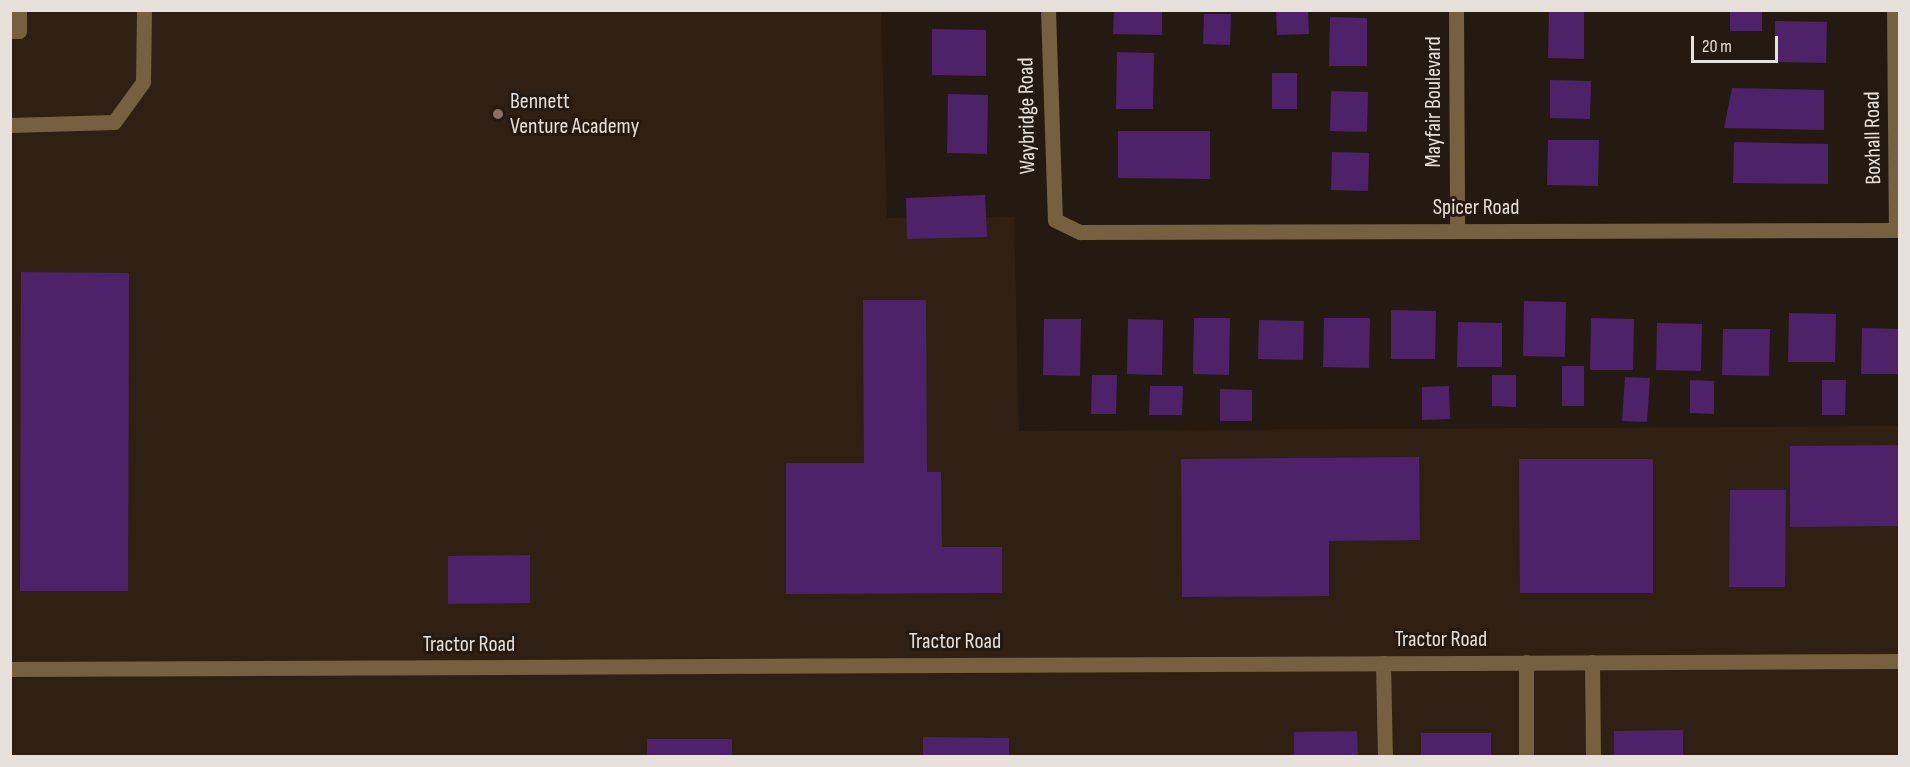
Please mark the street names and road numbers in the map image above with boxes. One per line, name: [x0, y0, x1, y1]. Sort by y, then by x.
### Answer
street label: Mayfair Boulevard: [1421, 36, 1447, 168]
street label: Waybridge Road: [1013, 57, 1041, 175]
street label: Boxhall Road: [1859, 91, 1887, 185]
street label: Spicer Road: [1433, 195, 1519, 221]
street label: Tractor Road: [1395, 627, 1487, 653]
street label: Tractor Road: [909, 629, 1001, 655]
street label: Tractor Road: [423, 632, 515, 658]

